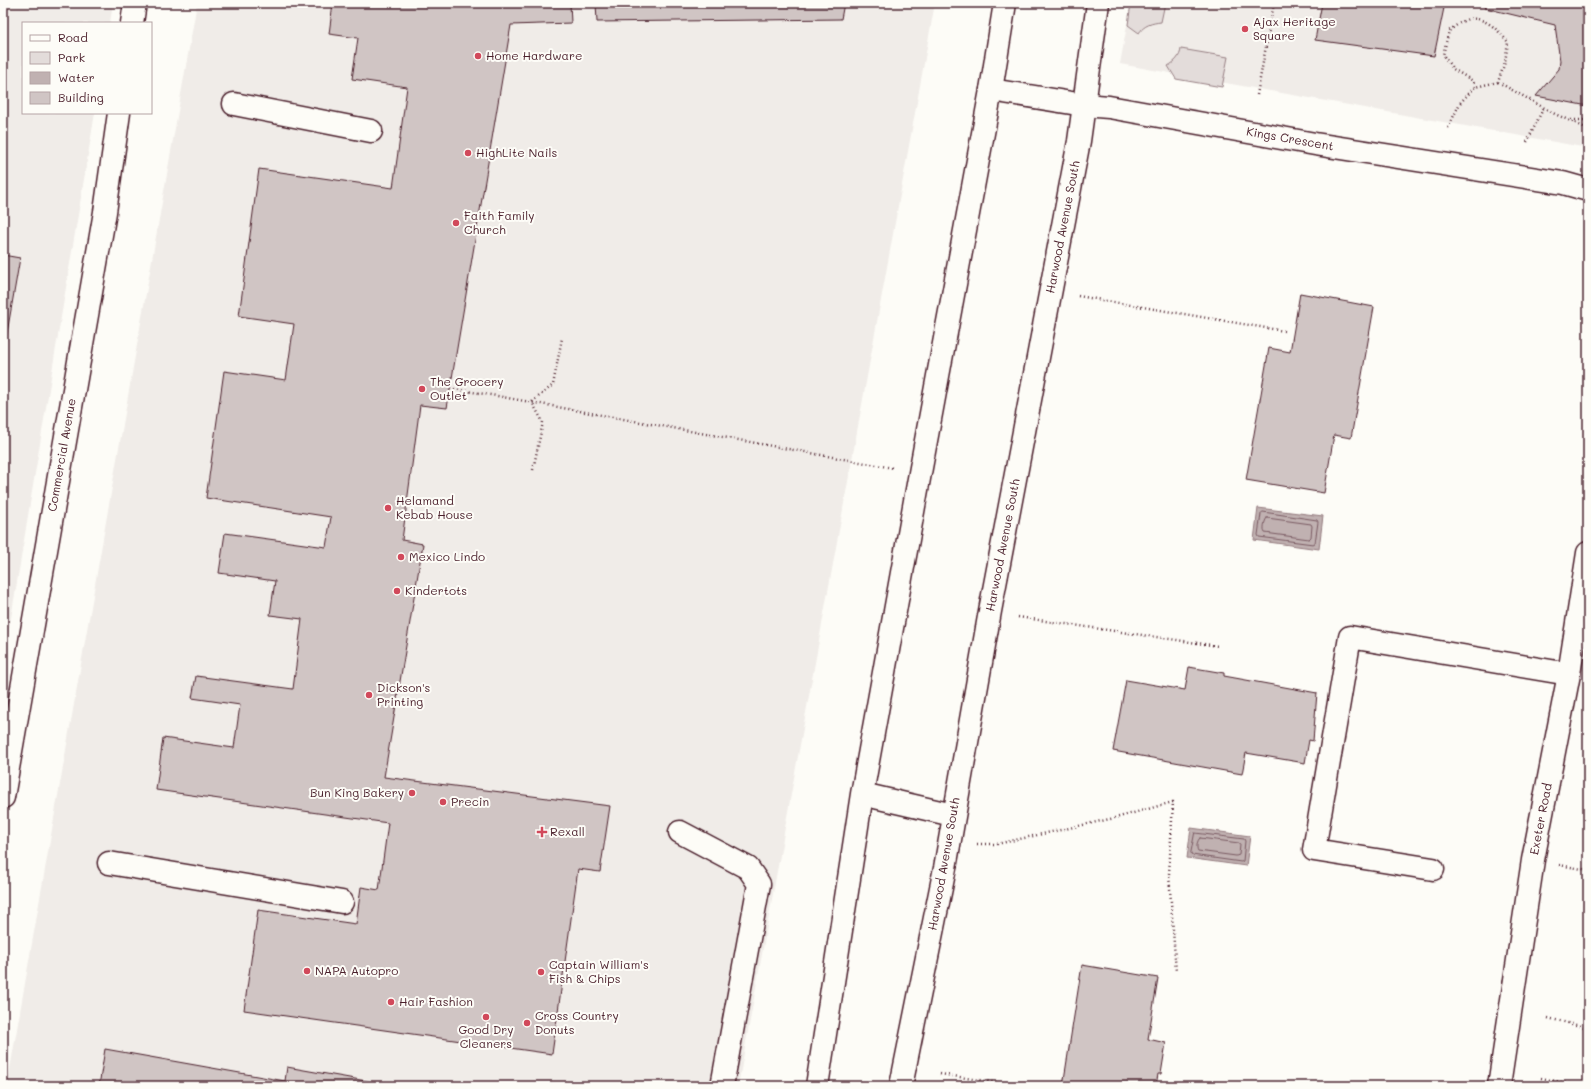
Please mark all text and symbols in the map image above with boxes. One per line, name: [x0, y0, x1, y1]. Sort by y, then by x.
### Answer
place label: Ajax Heritage Square: [1253, 13, 1336, 43]
legend: [22, 22, 152, 114]
marker: Ajax Heritage Square: [1240, 24, 1250, 34]
text: Road: [58, 29, 88, 45]
place label: Home Hardware: [486, 47, 582, 63]
text: Park: [58, 49, 85, 65]
marker: Home Hardware: [473, 51, 483, 61]
text: Water: [58, 69, 95, 85]
text: Building: [58, 89, 104, 105]
street label: Kings Crescent: [1245, 122, 1335, 154]
place label: HighLite Nails: [476, 144, 558, 160]
marker: HighLite Nails: [463, 148, 473, 158]
street label: Harwood Avenue South: [1041, 159, 1083, 295]
place label: Faith Family Church: [464, 207, 534, 237]
marker: Faith Family Church: [451, 218, 461, 228]
place label: The Grocery Outlet: [430, 373, 504, 403]
marker: The Grocery Outlet: [417, 384, 427, 394]
street label: Commercial Avenue: [43, 397, 79, 513]
street label: Harwood Avenue South: [981, 477, 1023, 613]
place label: Helamand Kebab House: [396, 492, 473, 522]
marker: Helamand Kebab House: [383, 503, 393, 513]
place label: Mexico Lindo: [409, 548, 485, 564]
marker: Mexico Lindo: [396, 552, 406, 562]
place label: Kindertots: [405, 582, 467, 598]
marker: Kindertots: [392, 586, 402, 596]
place label: Dickson's Printing: [377, 679, 431, 709]
marker: Dickson's Printing: [364, 690, 374, 700]
street label: Exeter Road: [1525, 781, 1555, 856]
place label: Bun King Bakery: [310, 784, 404, 800]
marker: Bun King Bakery: [407, 788, 417, 798]
place label: Precin: [451, 793, 489, 809]
street label: Harwood Avenue South: [923, 796, 963, 932]
marker: Precin: [438, 797, 448, 807]
place label: Rexall: [550, 823, 585, 839]
marker: Rexall: [537, 827, 547, 837]
place label: Captain William's Fish & Chips: [549, 956, 649, 986]
place label: NAPA Autopro: [315, 962, 399, 978]
marker: NAPA Autopro: [302, 966, 312, 976]
marker: Captain William's Fish & Chips: [536, 967, 546, 977]
place label: Hair Fashion: [399, 993, 473, 1009]
marker: Hair Fashion: [386, 997, 396, 1007]
place label: Cross Country Donuts: [535, 1007, 619, 1037]
marker: Good Dry Cleaners: [481, 1012, 491, 1022]
marker: Cross Country Donuts: [522, 1018, 532, 1028]
place label: Good Dry Cleaners: [458, 1021, 514, 1051]

